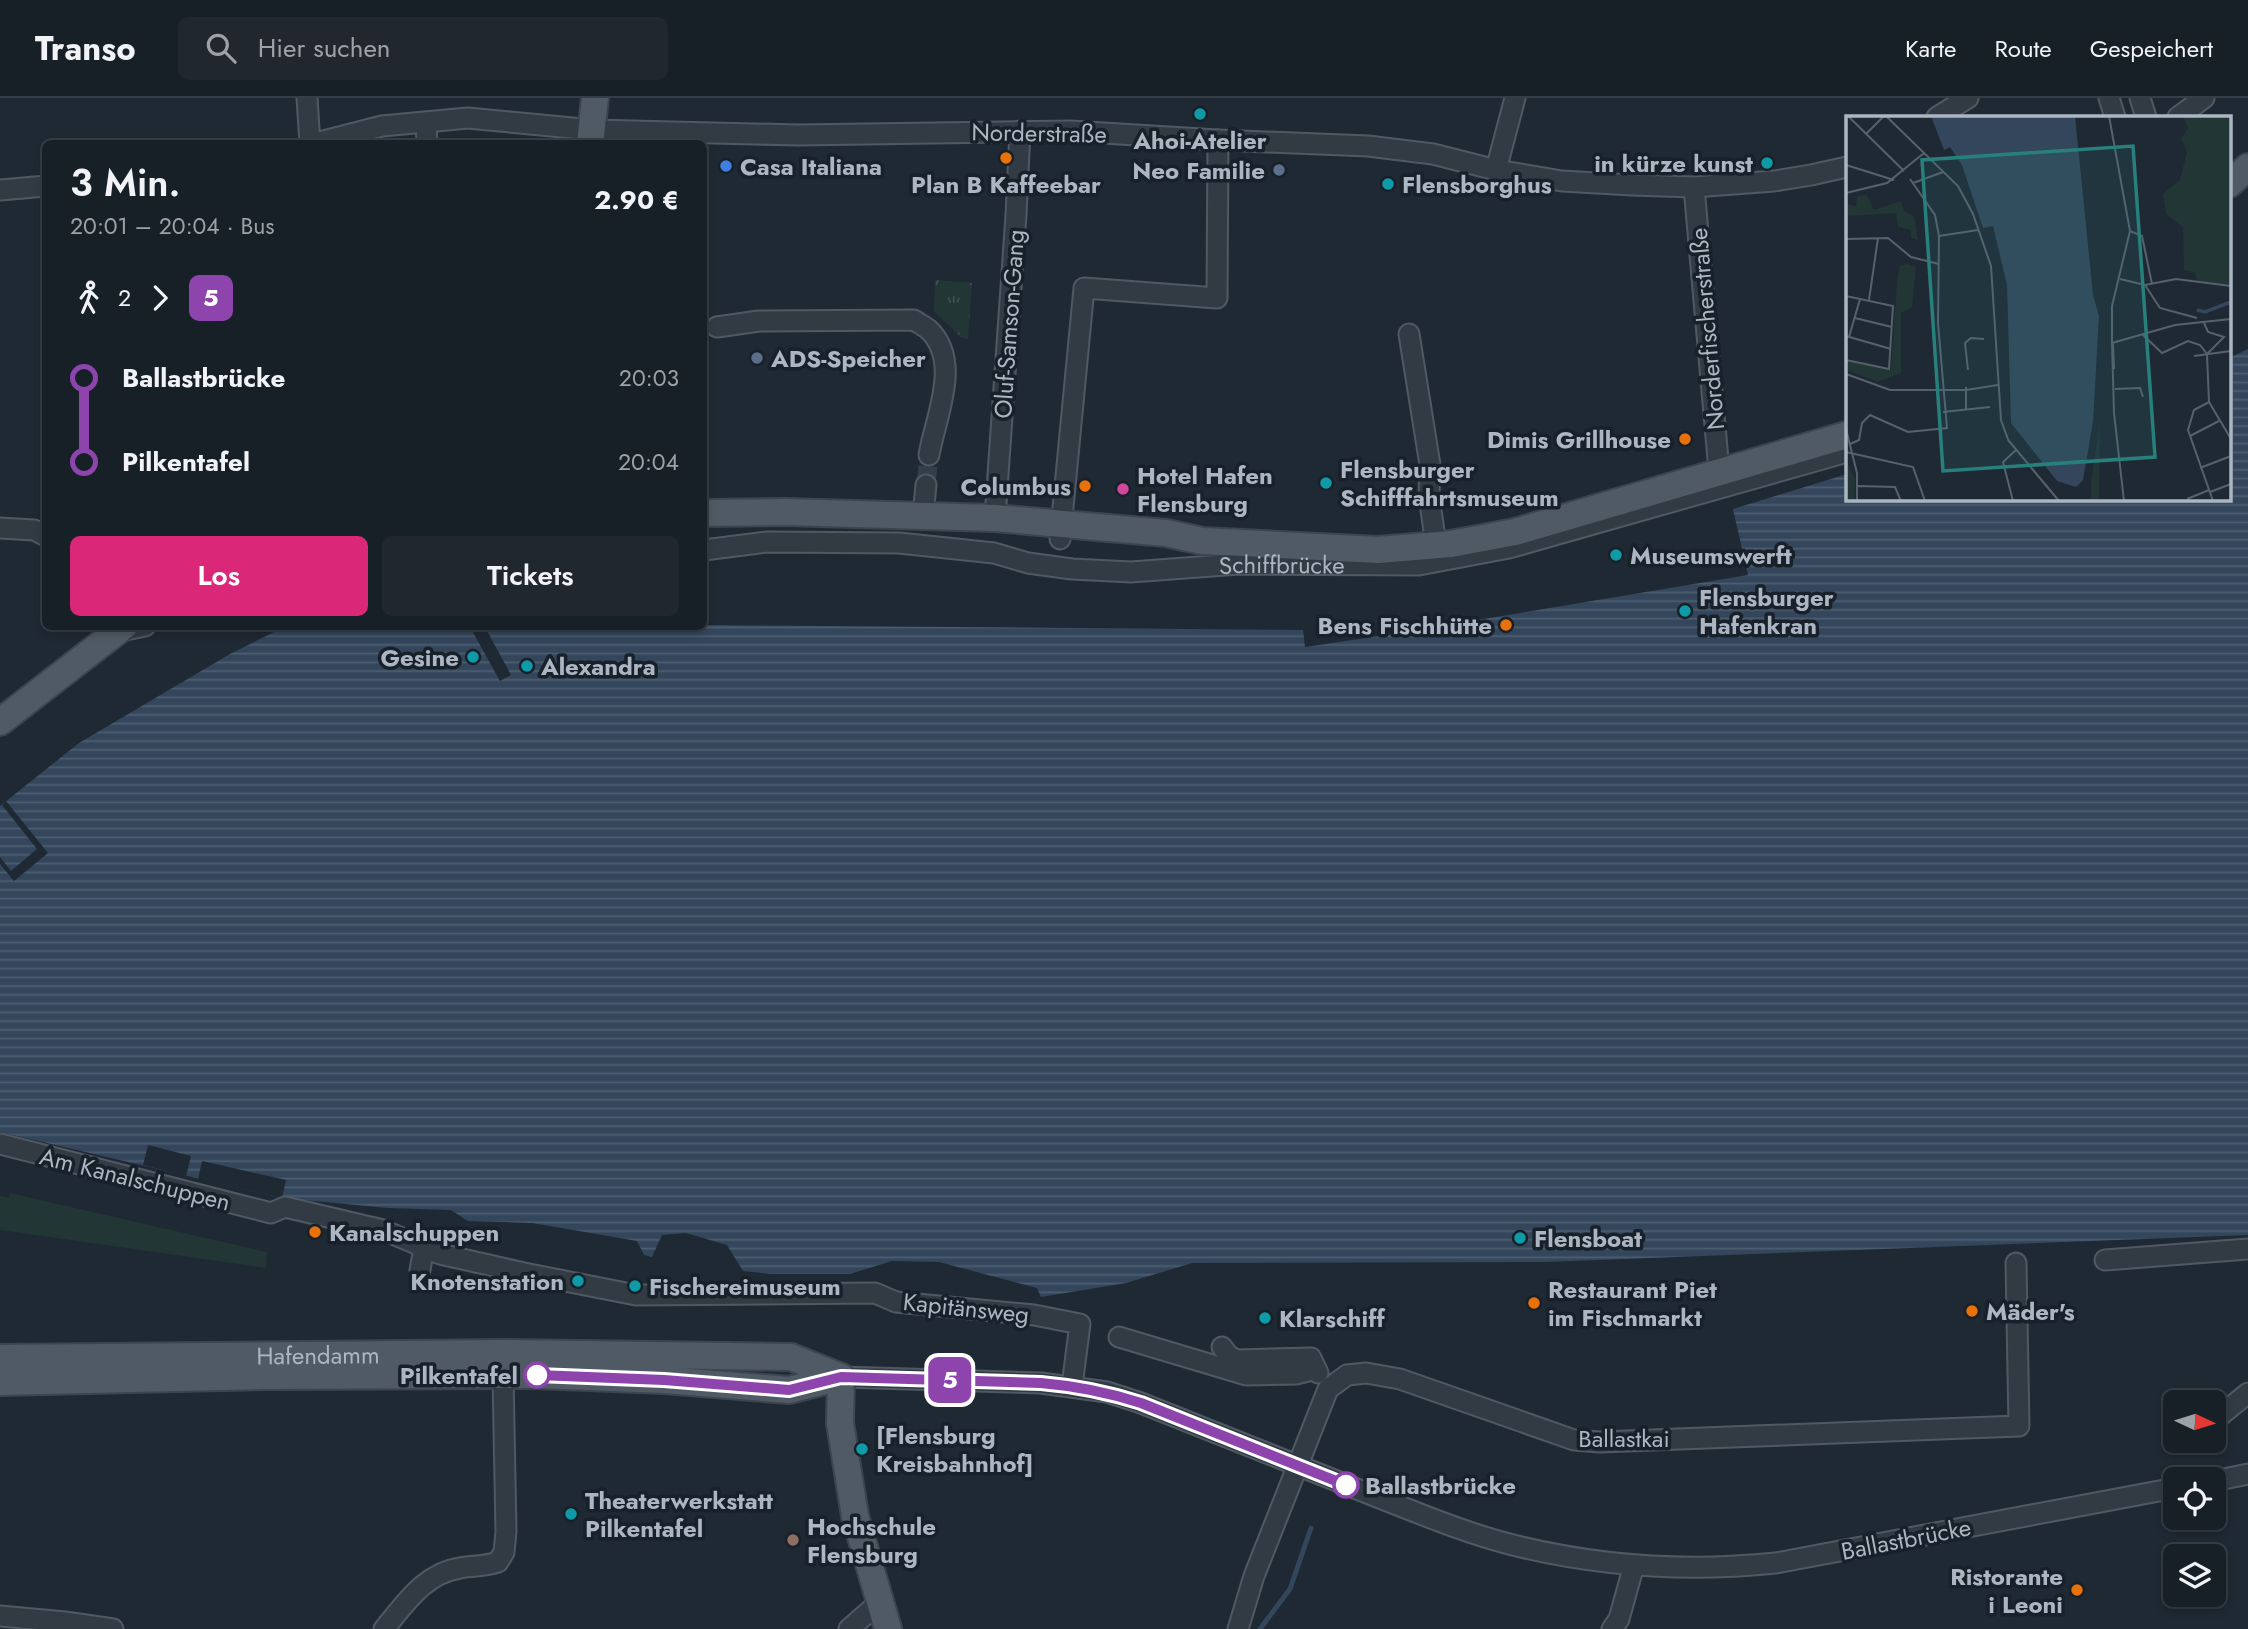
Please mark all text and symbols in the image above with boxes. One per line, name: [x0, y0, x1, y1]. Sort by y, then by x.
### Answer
search box: [178, 17, 668, 80]
text: Transo: [35, 25, 136, 72]
icon: search: [202, 29, 240, 67]
text: Hier suchen: [258, 29, 390, 67]
text: Karte: [1905, 31, 1956, 66]
text: Route: [1994, 31, 2052, 66]
text: Gespeichert: [2090, 31, 2213, 66]
marker: Ahoi-Atelier: [1192, 106, 1208, 122]
street label: Norderstraße: [971, 114, 1107, 152]
inset map: [1846, 116, 2230, 500]
place label: Ahoi-Atelier: [1132, 123, 1267, 158]
place label: in kürze kunst: [1594, 146, 1753, 181]
place label: Casa Italiana: [740, 149, 882, 184]
marker: Plan B Kaffeebar: [998, 150, 1014, 166]
place label: Neo Familie: [1132, 153, 1265, 188]
text: 3 Min.: [70, 155, 181, 210]
marker: in kürze kunst: [1759, 155, 1775, 171]
marker: Casa Italiana: [718, 158, 734, 174]
marker: Neo Familie: [1271, 162, 1287, 178]
place label: Plan B Kaffeebar: [911, 167, 1101, 202]
place label: Flensborghus: [1402, 167, 1552, 202]
marker: Flensborghus: [1380, 176, 1396, 192]
text: 2.90 €: [594, 181, 679, 219]
text: 20:01 – 20:04 · Bus: [70, 209, 275, 243]
street label: Norderfischerstraße: [1681, 226, 1733, 432]
street label: Oluf-Samson-Gang: [985, 228, 1033, 420]
icon: walk: [70, 279, 108, 317]
icon: forward: [141, 279, 179, 317]
text: 5: [203, 280, 219, 315]
text: 2: [118, 281, 131, 315]
place label: ADS-Speicher: [770, 341, 926, 376]
marker: ADS-Speicher: [749, 350, 765, 366]
text: Ballastbrücke: [122, 359, 286, 397]
text: 20:03: [619, 361, 679, 395]
place label: Dimis Grillhouse: [1487, 422, 1671, 457]
marker: Dimis Grillhouse: [1677, 431, 1693, 447]
text: Pilkentafel: [122, 443, 250, 481]
text: 20:04: [618, 445, 679, 479]
place label: Flensburger Schifffahrtsmuseum: [1340, 452, 1559, 515]
place label: Hotel Hafen Flensburg: [1137, 458, 1273, 521]
place label: Columbus: [961, 469, 1071, 504]
marker: Flensburger Schifffahrtsmuseum: [1318, 475, 1334, 491]
marker: Columbus: [1077, 478, 1093, 494]
marker: Hotel Hafen Flensburg: [1115, 481, 1131, 497]
button: Los: [70, 536, 368, 616]
button: Tickets: [382, 536, 679, 616]
place label: Museumswerft: [1630, 538, 1792, 573]
street label: Schiffbrücke: [1218, 546, 1345, 583]
marker: Museumswerft: [1608, 547, 1624, 563]
place label: Flensburger Hafenkran: [1699, 580, 1834, 643]
marker: Flensburger Hafenkran: [1677, 603, 1693, 619]
place label: Bens Fischhütte: [1318, 608, 1492, 643]
marker: Bens Fischhütte: [1498, 617, 1514, 633]
place label: Gesine: [381, 640, 459, 675]
marker: Gesine: [465, 649, 481, 665]
place label: Alexandra: [540, 649, 656, 684]
marker: Alexandra: [519, 658, 535, 674]
street label: Am Kanalschuppen: [36, 1138, 234, 1220]
place label: Kanalschuppen: [329, 1215, 499, 1250]
place label: Flensboat: [1534, 1221, 1642, 1256]
marker: Kanalschuppen: [307, 1224, 323, 1240]
marker: Flensboat: [1512, 1230, 1528, 1246]
place label: Knotenstation: [410, 1264, 564, 1299]
place label: Fischereimuseum: [649, 1269, 841, 1304]
place label: Restaurant Piet im Fischmarkt: [1548, 1272, 1717, 1335]
marker: Knotenstation: [570, 1273, 586, 1289]
marker: Fischereimuseum: [627, 1278, 643, 1294]
street label: Kapitänsweg: [901, 1284, 1031, 1332]
place label: Mäder's: [1986, 1294, 2075, 1329]
marker: Restaurant Piet im Fischmarkt: [1526, 1295, 1542, 1311]
place label: Klarschiff: [1279, 1301, 1386, 1336]
marker: Mäder's: [1964, 1303, 1980, 1319]
marker: Klarschiff: [1257, 1310, 1273, 1326]
street label: Hafendamm: [256, 1337, 380, 1373]
line badge: 5: [927, 1357, 973, 1403]
place label: Pilkentafel: [400, 1358, 518, 1393]
marker: Pilkentafel: [524, 1362, 550, 1388]
text: 5: [942, 1362, 958, 1397]
north arrow: [2163, 1390, 2226, 1452]
map controls: [2163, 1390, 2226, 1607]
place label: [Flensburg Kreisbahnhof]: [876, 1418, 1034, 1481]
street label: Ballastkai: [1578, 1421, 1670, 1456]
marker: [Flensburg Kreisbahnhof]: [854, 1441, 870, 1457]
button: locate: [2163, 1467, 2226, 1530]
place label: Ballastbrücke: [1365, 1468, 1516, 1503]
marker: Ballastbrücke: [1333, 1472, 1359, 1498]
place label: Theaterwerkstatt Pilkentafel: [585, 1483, 773, 1546]
marker: Theaterwerkstatt Pilkentafel: [563, 1506, 579, 1522]
place label: Hochschule Flensburg: [807, 1509, 936, 1572]
street label: Ballastbrücke: [1838, 1509, 1974, 1569]
marker: Hochschule Flensburg: [785, 1532, 801, 1548]
button: layers: [2163, 1544, 2226, 1607]
place label: Ristorante i Leoni: [1950, 1559, 2063, 1622]
marker: Ristorante i Leoni: [2069, 1582, 2085, 1598]

